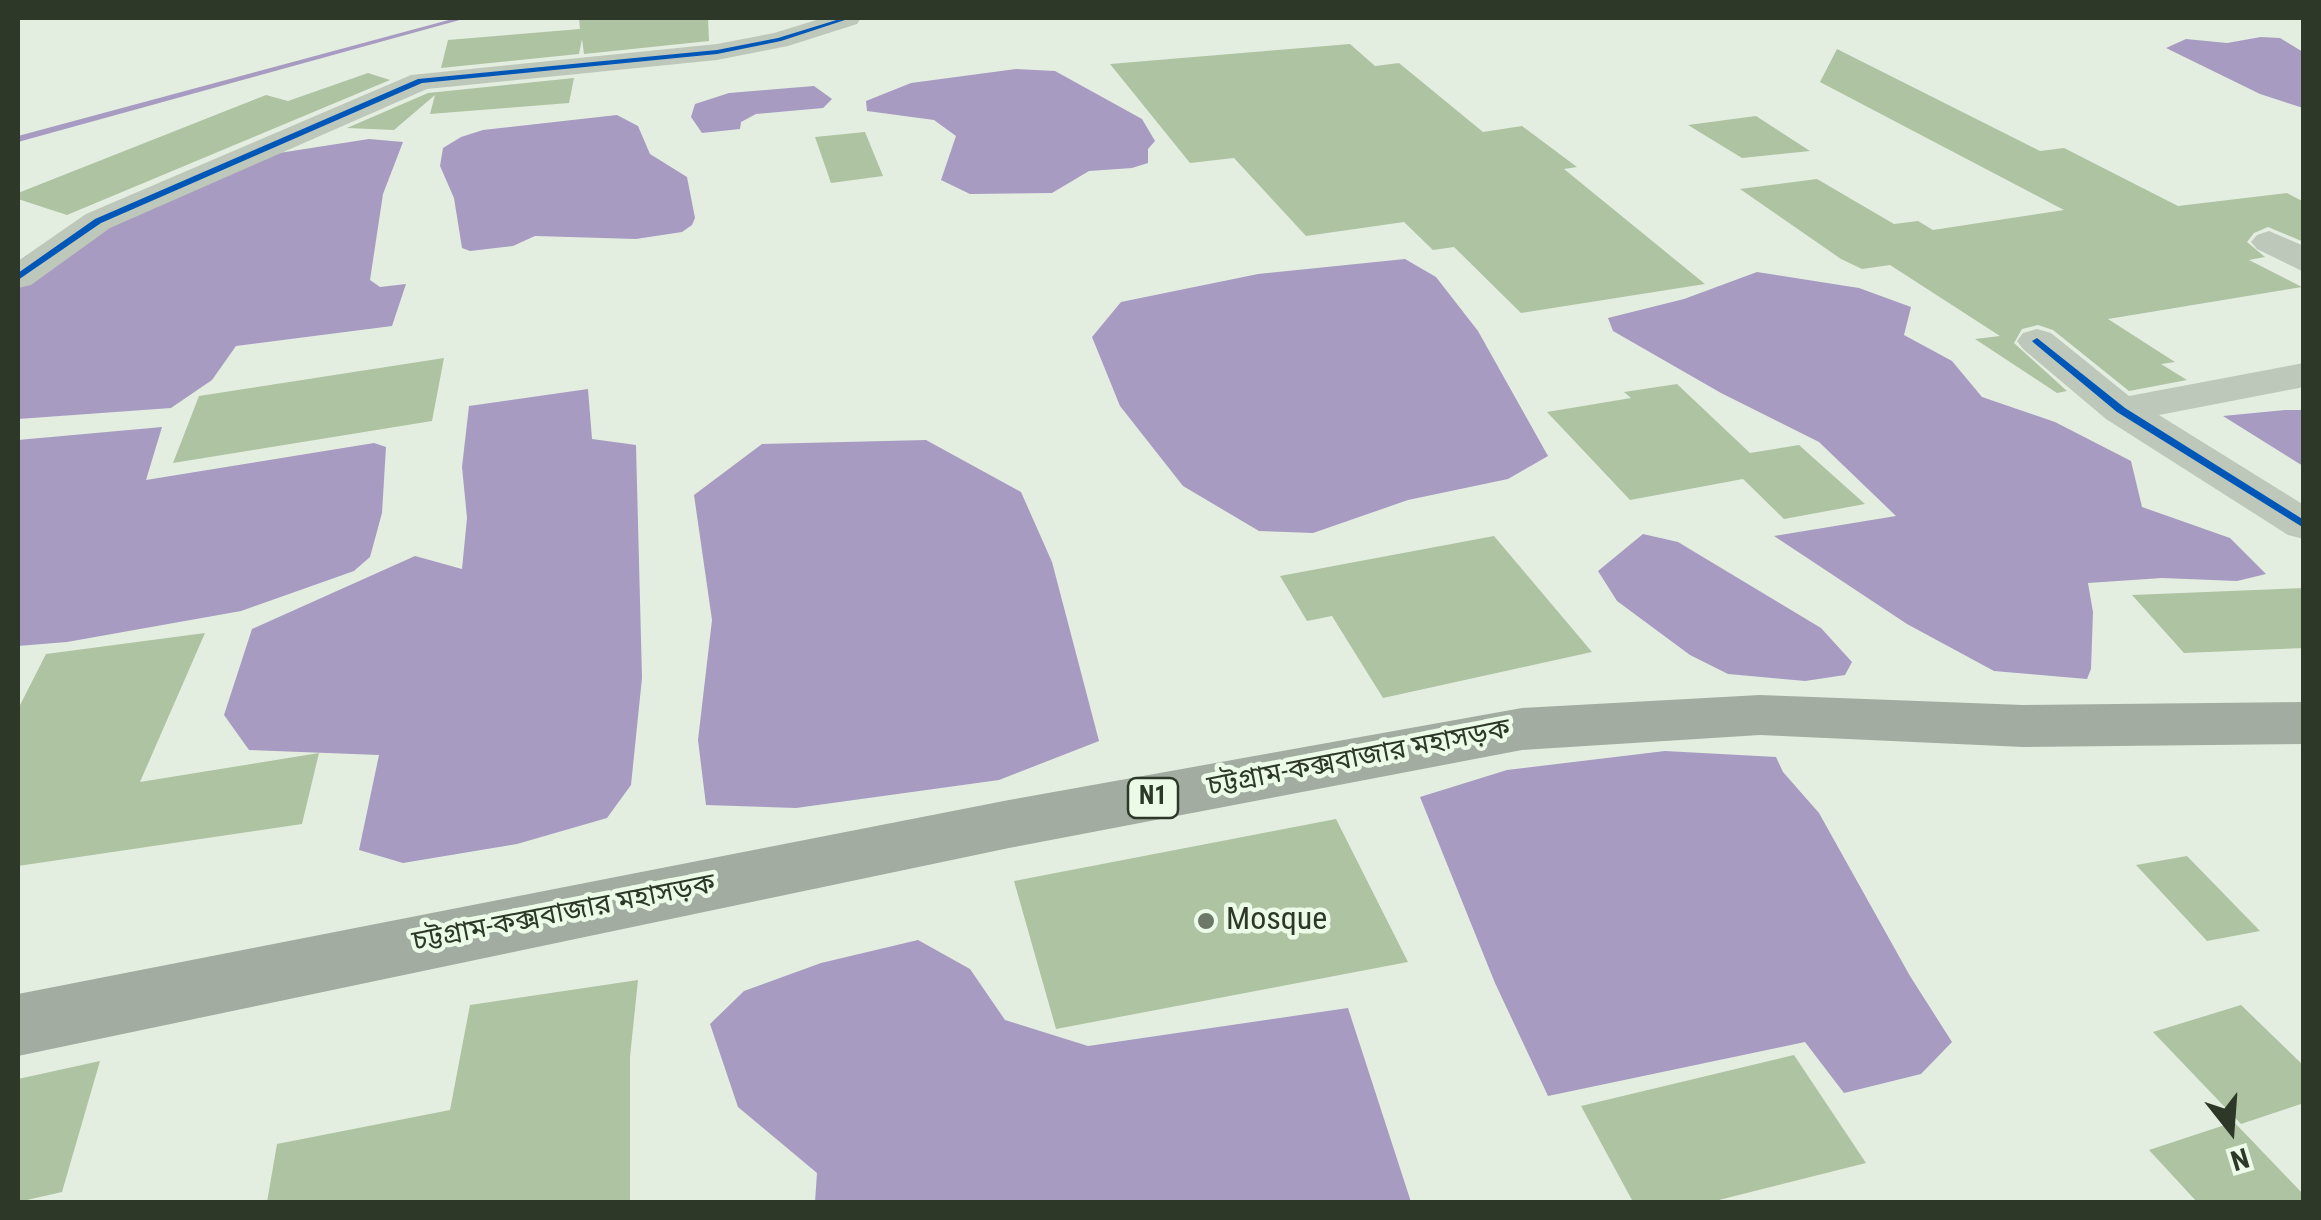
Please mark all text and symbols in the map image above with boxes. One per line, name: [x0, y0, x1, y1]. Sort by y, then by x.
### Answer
street label: চট্টগ্রাম-কক্সবাজার মহাসড়ক: [1205, 713, 1513, 805]
road number: N1: [1128, 778, 1178, 818]
street label: চট্টগ্রাম-কক্সবাজার মহাসড়ক: [410, 868, 718, 960]
place label: Mosque: [1226, 902, 1327, 940]
marker: Mosque: [1195, 910, 1217, 932]
north arrow: [2181, 1080, 2281, 1180]
text: N: [2227, 1141, 2253, 1177]

